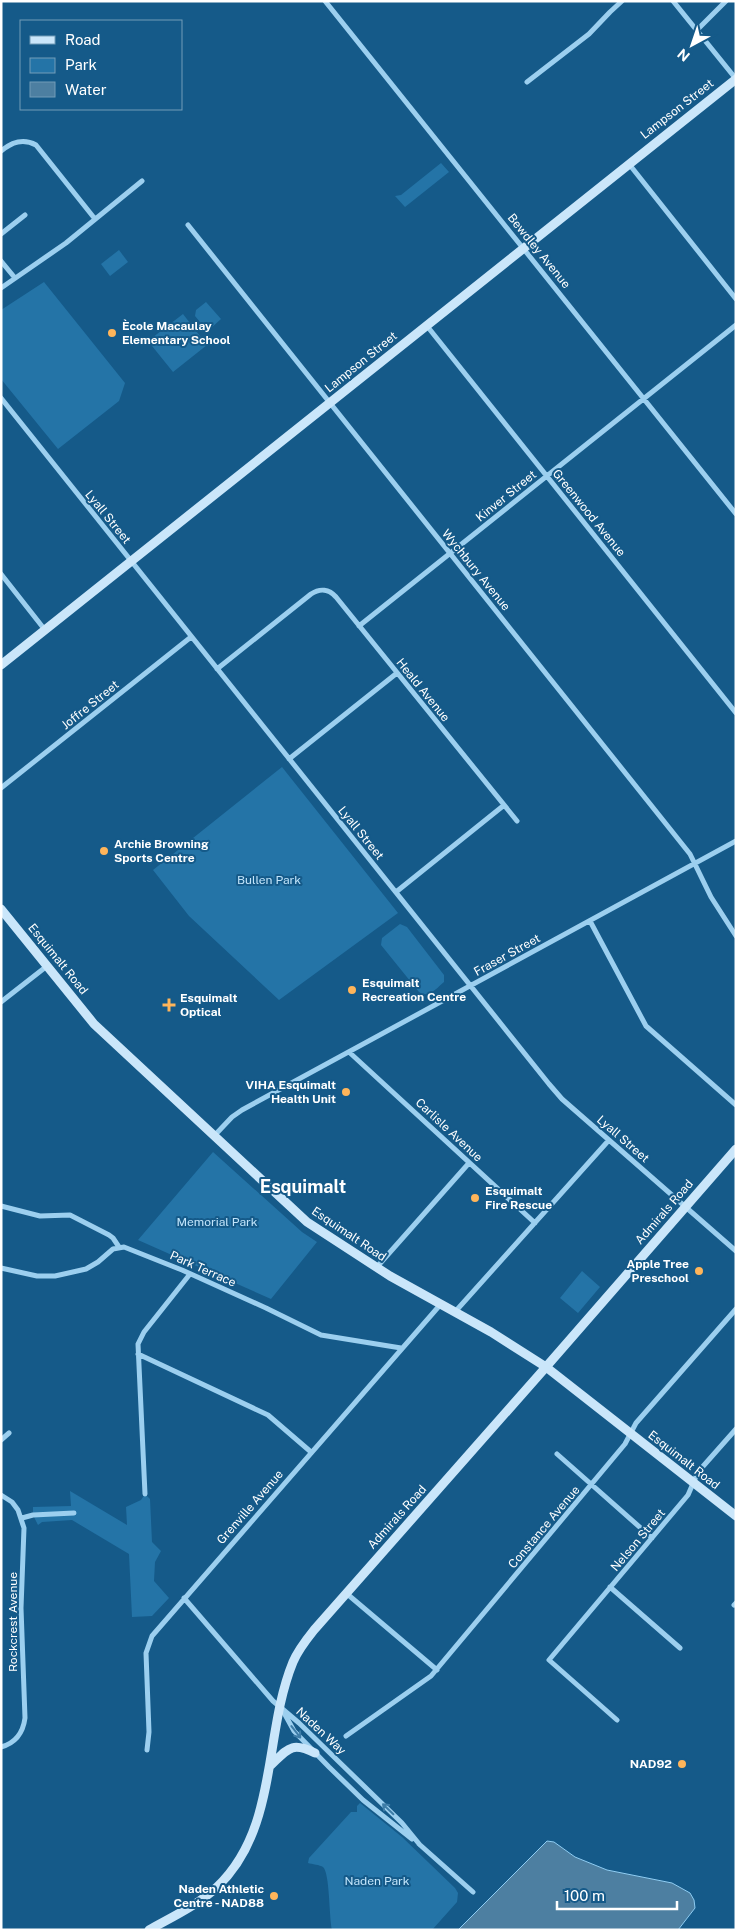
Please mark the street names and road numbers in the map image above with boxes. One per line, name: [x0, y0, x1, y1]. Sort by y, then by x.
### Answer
street label: Lampson Street: [638, 76, 716, 142]
street label: Bewdley Avenue: [505, 211, 573, 291]
street label: Lampson Street: [322, 328, 400, 395]
street label: Kinver Street: [473, 467, 539, 525]
street label: Greenwood Avenue: [550, 467, 628, 559]
street label: Lyall Street: [82, 488, 134, 547]
street label: Wychbury Avenue: [439, 526, 513, 614]
street label: Heald Avenue: [393, 656, 453, 725]
street label: Joffre Street: [59, 677, 122, 732]
street label: Lyall Street: [335, 804, 387, 863]
street label: Esquimalt Road: [25, 921, 91, 997]
street label: Fraser Street: [471, 931, 543, 979]
street label: Carlisle Avenue: [413, 1095, 485, 1165]
street label: Lyall Street: [594, 1113, 652, 1166]
street label: Admirals Road: [632, 1177, 696, 1247]
street label: Esquimalt Road: [309, 1204, 389, 1264]
street label: Park Terrace: [168, 1248, 238, 1290]
street label: Esquimalt Road: [645, 1428, 723, 1492]
street label: Grenville Avenue: [214, 1467, 286, 1547]
street label: Admirals Road: [365, 1482, 429, 1552]
street label: Constance Avenue: [505, 1483, 583, 1571]
street label: Nelson Street: [608, 1506, 668, 1574]
street label: Rockcrest Avenue: [6, 1572, 20, 1672]
street label: Naden Way: [293, 1704, 349, 1758]

